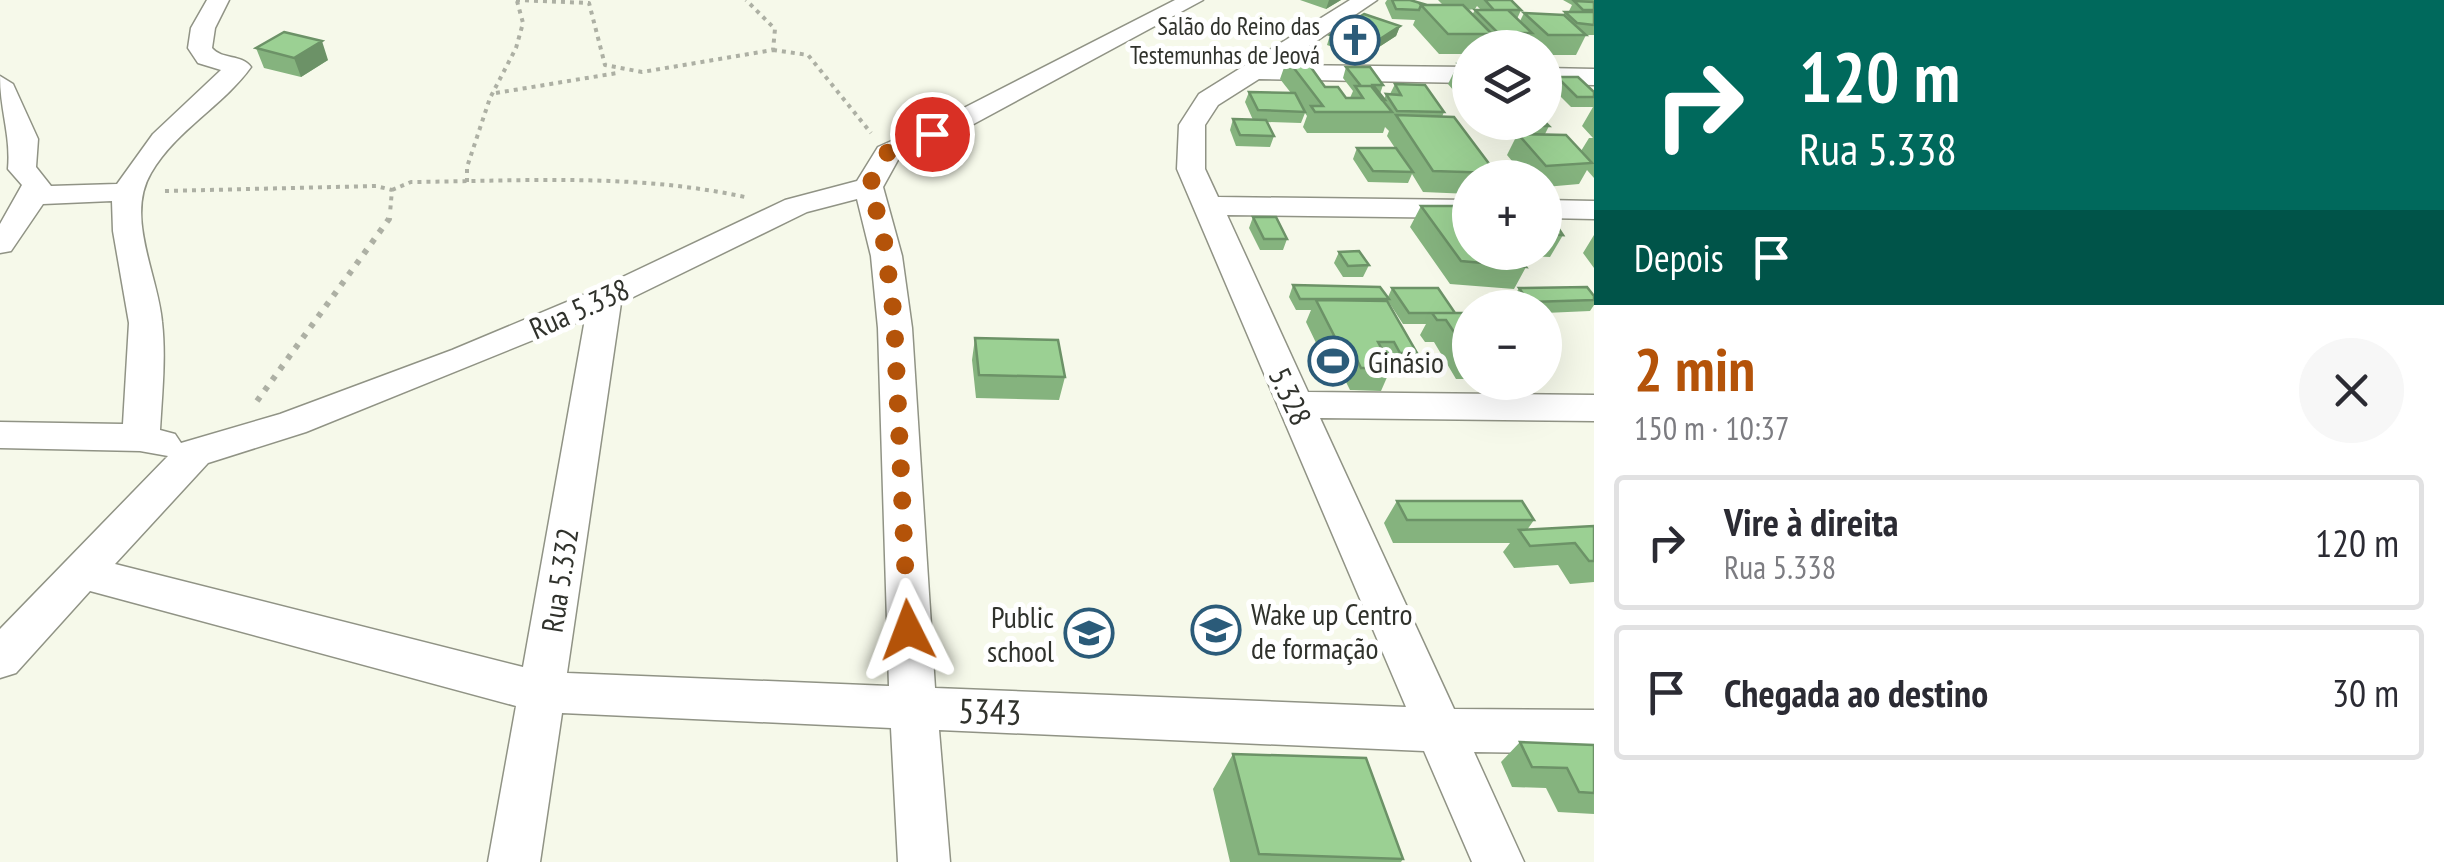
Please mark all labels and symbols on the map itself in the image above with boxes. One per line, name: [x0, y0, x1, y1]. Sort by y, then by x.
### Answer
place label: Salão do Reino das Testemunhas de Jeová: [1130, 10, 1320, 71]
church icon: Salão do Reino das Testemunhas de Jeová: [1329, 14, 1381, 66]
pin: [890, 92, 975, 177]
street label: Rua 5.338: [523, 269, 635, 347]
sports icon: Ginásio: [1307, 335, 1359, 387]
place label: Ginásio: [1368, 342, 1444, 381]
street label: 5.328: [1261, 361, 1321, 431]
street label: Rua 5.332: [532, 525, 586, 635]
position arrow: [856, 578, 960, 682]
place label: Wake up Centro de formação: [1251, 594, 1413, 667]
place label: Public school: [987, 597, 1054, 670]
school or university icon: Wake up Centro de formação: [1190, 604, 1242, 656]
school or university icon: Public school: [1063, 607, 1115, 659]
street label: 5343: [958, 687, 1022, 735]

